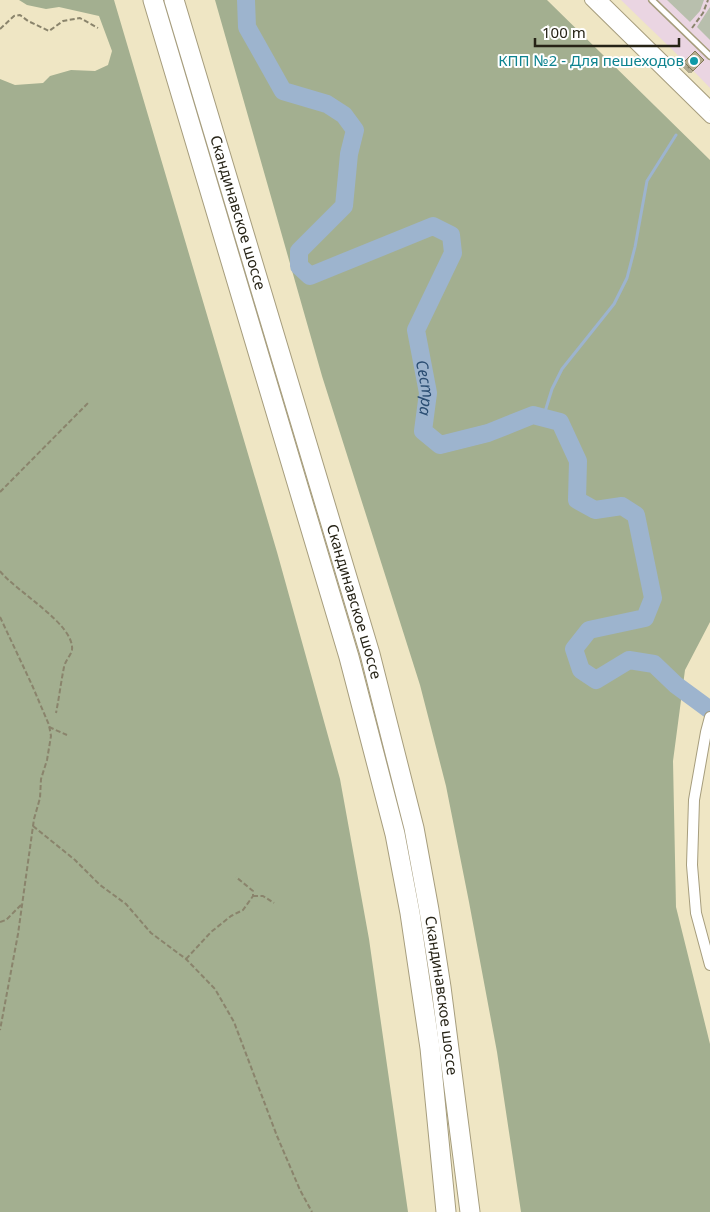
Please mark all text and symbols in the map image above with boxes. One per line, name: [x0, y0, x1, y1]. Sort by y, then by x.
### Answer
scale bar: [535, 15, 679, 47]
text: 100 m: [542, 22, 586, 42]
place label: КПП №2 - Для пешеходов: [498, 50, 684, 70]
marker: КПП №2 - Для пешеходов: [688, 55, 700, 67]
street label: Скандинавское шоссе: [206, 133, 271, 292]
water label: Сестра: [411, 358, 440, 417]
street label: Скандинавское шоссе: [323, 521, 387, 681]
street label: Скандинавское шоссе: [421, 914, 463, 1076]

